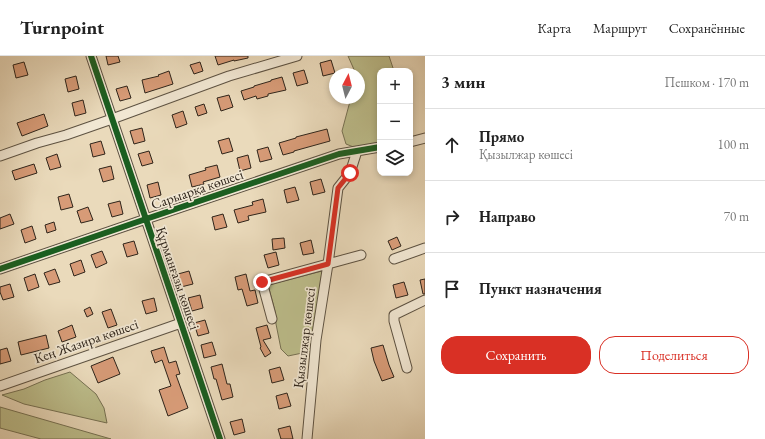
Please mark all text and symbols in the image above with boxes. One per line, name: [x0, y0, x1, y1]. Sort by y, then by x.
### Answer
text: Turnpoint: [20, 15, 104, 40]
text: Карта: [538, 19, 571, 37]
text: Маршрут: [593, 19, 647, 37]
text: Сохранённые: [669, 19, 745, 37]
north arrow: [329, 68, 365, 104]
map controls: [377, 68, 413, 176]
button: +: [377, 68, 413, 104]
text: 3 мин: [441, 71, 485, 93]
text: Пешком · 170 m: [665, 74, 749, 91]
button: −: [377, 104, 413, 140]
text: Прямо: [479, 127, 524, 146]
icon: ahead: [441, 134, 463, 156]
text: 100 m: [718, 136, 749, 153]
button: layers: [377, 140, 413, 176]
text: Қызылжар көшесі: [479, 146, 573, 163]
route start: [341, 164, 359, 182]
street label: Сарыарқа көшесі: [148, 165, 246, 213]
icon: right: [441, 206, 463, 228]
text: Направо: [479, 207, 536, 226]
text: 70 m: [724, 208, 749, 225]
street label: Құрманғазы көшесі: [152, 224, 204, 332]
route end: [253, 273, 271, 291]
icon: arrive: [441, 278, 463, 300]
text: Пункт назначения: [479, 279, 602, 298]
street label: Қызылжар көшесі: [289, 286, 319, 389]
street label: Кең Жазира көшесі: [31, 315, 141, 367]
button: Сохранить: [441, 336, 591, 374]
button: Поделиться: [599, 336, 749, 374]

